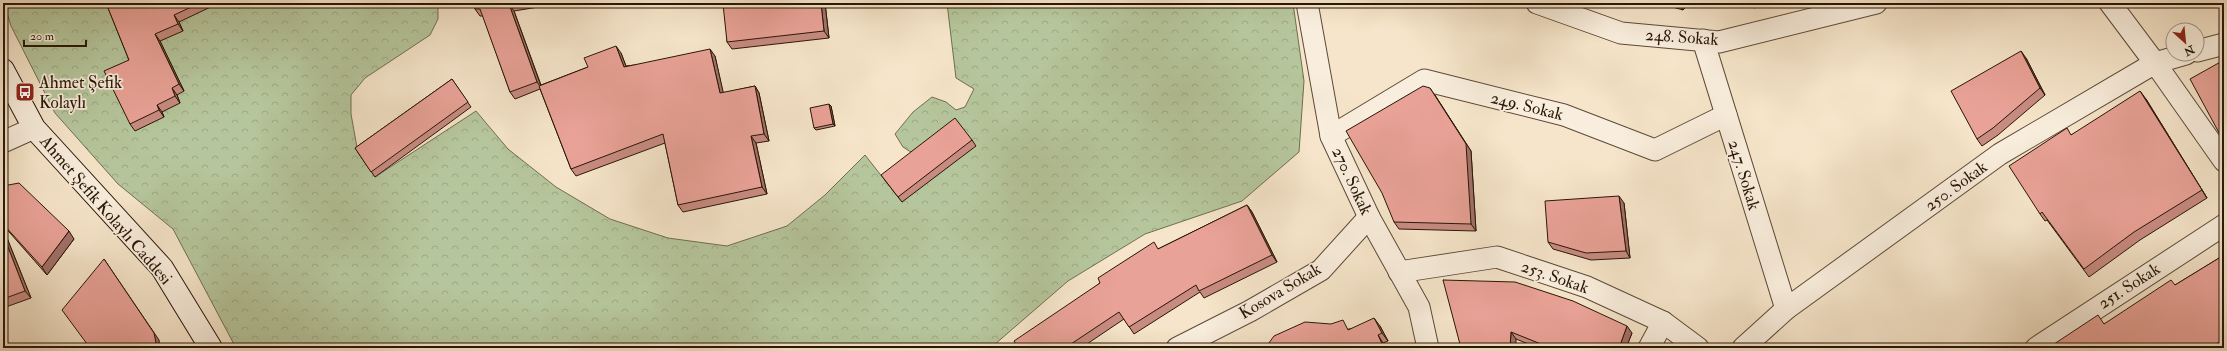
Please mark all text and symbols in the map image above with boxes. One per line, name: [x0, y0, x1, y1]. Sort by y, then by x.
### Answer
scale bar: [24, 22, 86, 48]
north arrow: [2165, 22, 2205, 62]
street label: 248. Sokak: [1645, 24, 1719, 50]
text: 20 m: [30, 29, 55, 44]
text: N: [2181, 42, 2198, 59]
place label: Ahmet Şefik Kolaylı: [38, 72, 122, 114]
bus stop icon: Ahmet Şefik Kolaylı: [14, 81, 36, 103]
street label: 249. Sokak: [1489, 87, 1565, 125]
street label: Ahmet Şefik Kolaylı Caddesi: [34, 130, 177, 290]
street label: 247. Sokak: [1723, 137, 1765, 213]
street label: 270. Sokak: [1327, 144, 1377, 218]
street label: 250. Sokak: [1921, 156, 1991, 216]
street label: 253. Sokak: [1518, 256, 1592, 298]
street label: Kosova Sokak: [1235, 258, 1325, 324]
street label: 251. Sokak: [2094, 258, 2164, 314]

